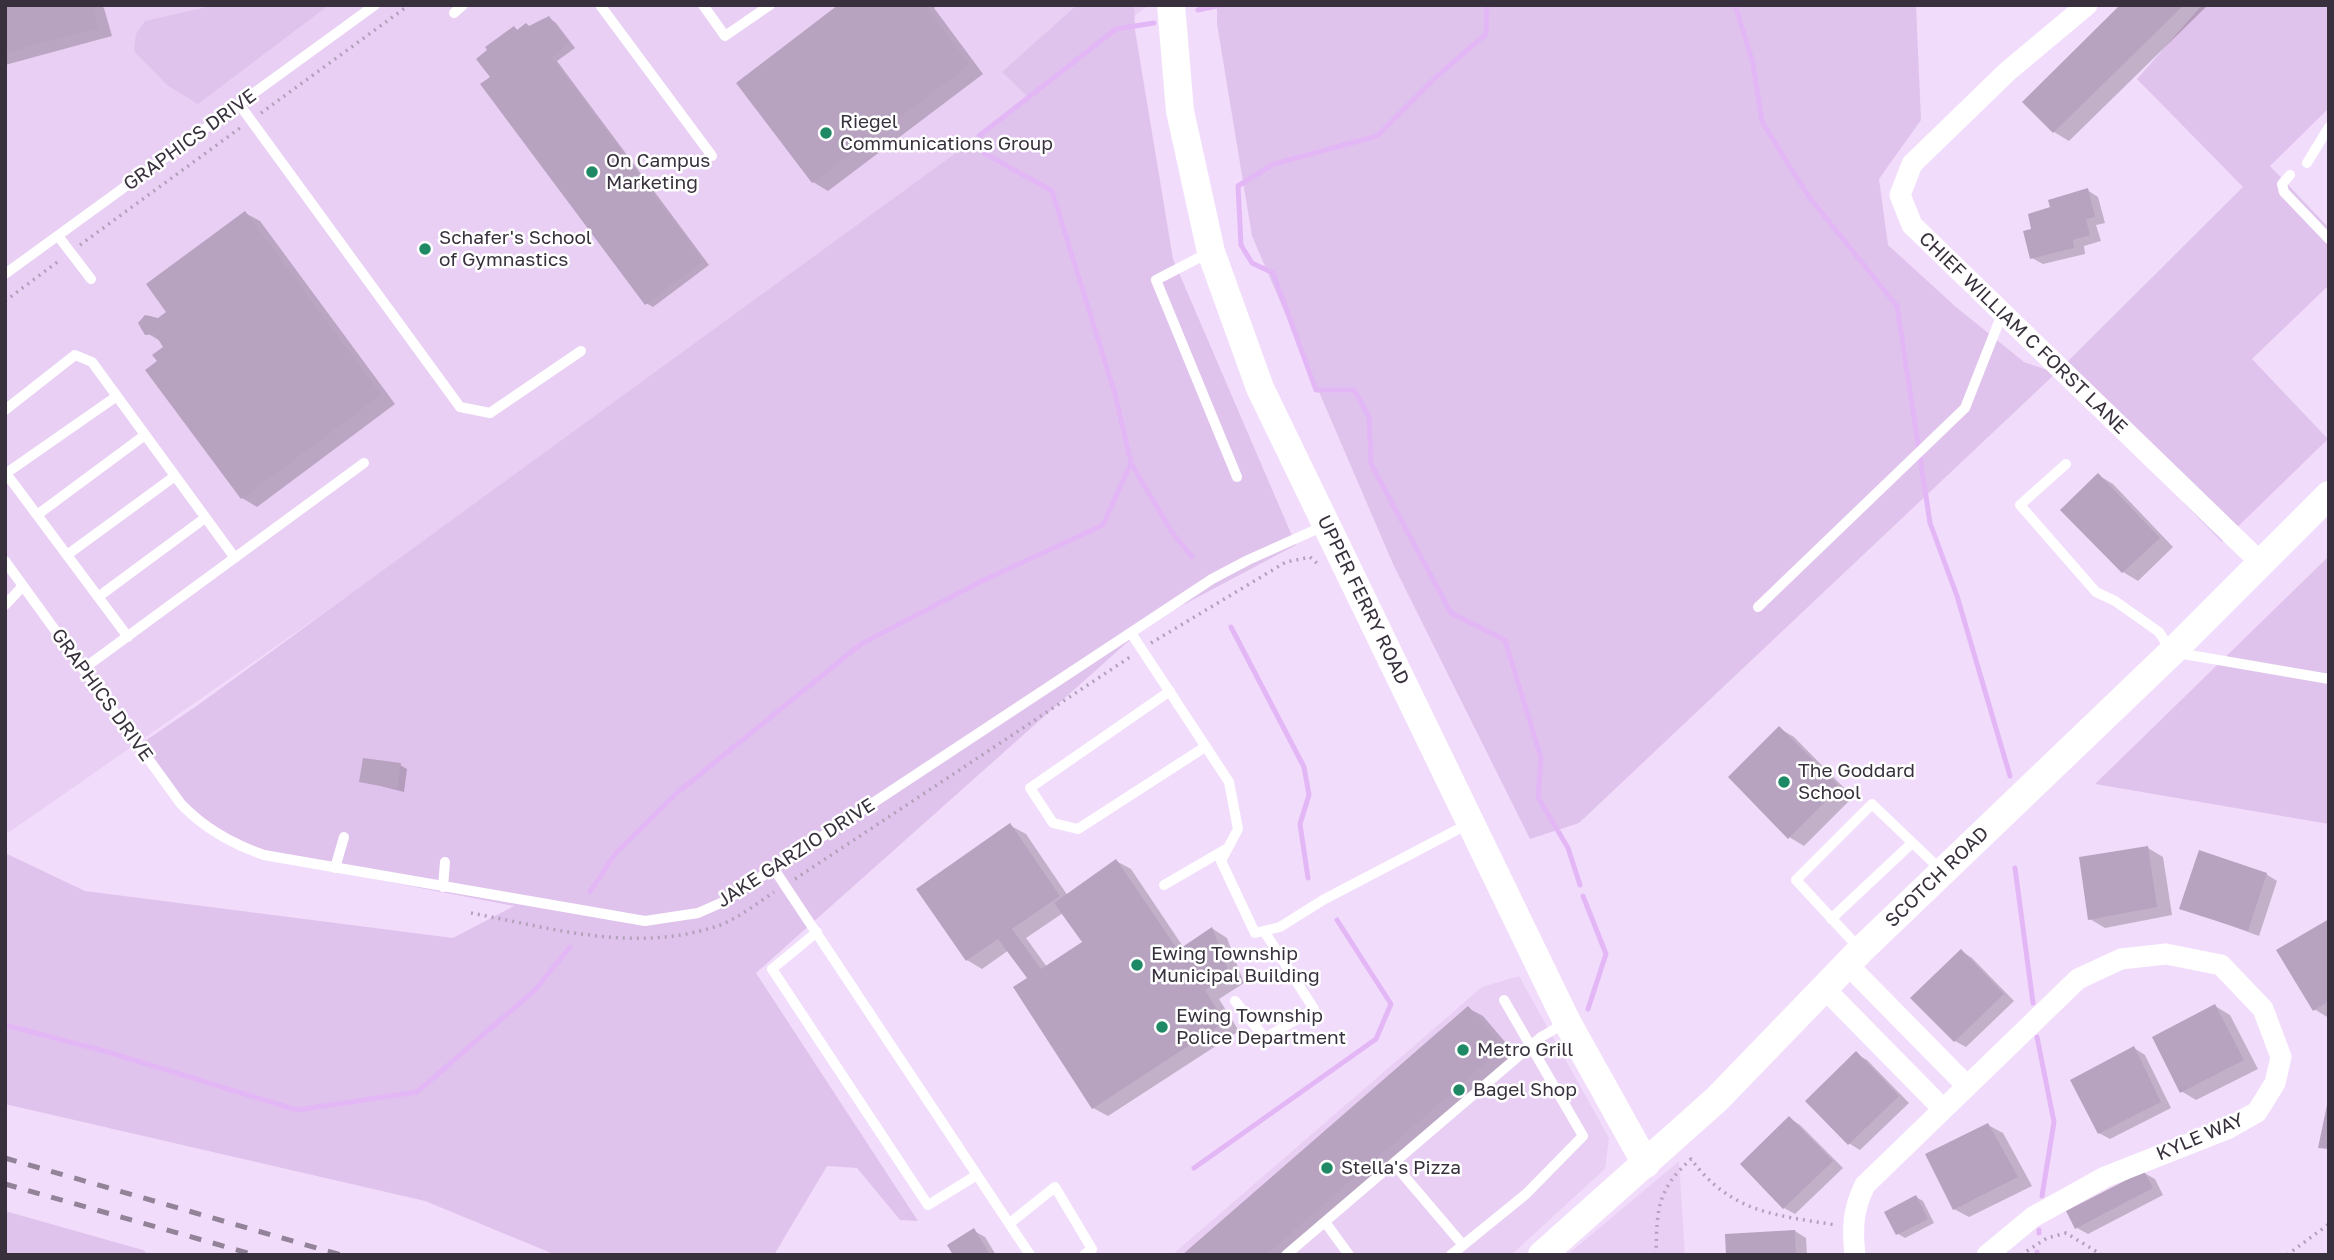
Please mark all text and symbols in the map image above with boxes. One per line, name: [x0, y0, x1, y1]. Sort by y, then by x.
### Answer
street label: GRAPHICS DRIVE: [119, 84, 261, 196]
place label: Riegel Communications Group: [840, 111, 1053, 155]
marker: Riegel Communications Group: [818, 125, 834, 141]
place label: On Campus Marketing: [606, 150, 710, 194]
marker: On Campus Marketing: [584, 164, 600, 180]
place label: Schafer's School of Gymnastics: [439, 227, 592, 271]
street label: CHIEF WILLIAM C FORST LANE: [1914, 227, 2132, 439]
marker: Schafer's School of Gymnastics: [417, 241, 433, 257]
street label: UPPER FERRY ROAD: [1312, 512, 1414, 688]
street label: GRAPHICS DRIVE: [46, 624, 158, 766]
place label: The Goddard School: [1798, 760, 1915, 804]
marker: The Goddard School: [1776, 774, 1792, 790]
street label: JAKE GARZIO DRIVE: [713, 793, 879, 913]
street label: SCOTCH ROAD: [1881, 822, 1993, 932]
place label: Ewing Township Municipal Building: [1151, 943, 1320, 987]
marker: Ewing Township Municipal Building: [1129, 957, 1145, 973]
place label: Ewing Township Police Department: [1176, 1005, 1346, 1049]
marker: Ewing Township Police Department: [1154, 1019, 1170, 1035]
place label: Metro Grill: [1477, 1039, 1573, 1061]
marker: Metro Grill: [1455, 1042, 1471, 1058]
place label: Bagel Shop: [1473, 1079, 1577, 1101]
marker: Bagel Shop: [1451, 1082, 1467, 1098]
street label: KYLE WAY: [2153, 1108, 2247, 1166]
place label: Stella's Pizza: [1341, 1157, 1461, 1179]
marker: Stella's Pizza: [1319, 1160, 1335, 1176]

